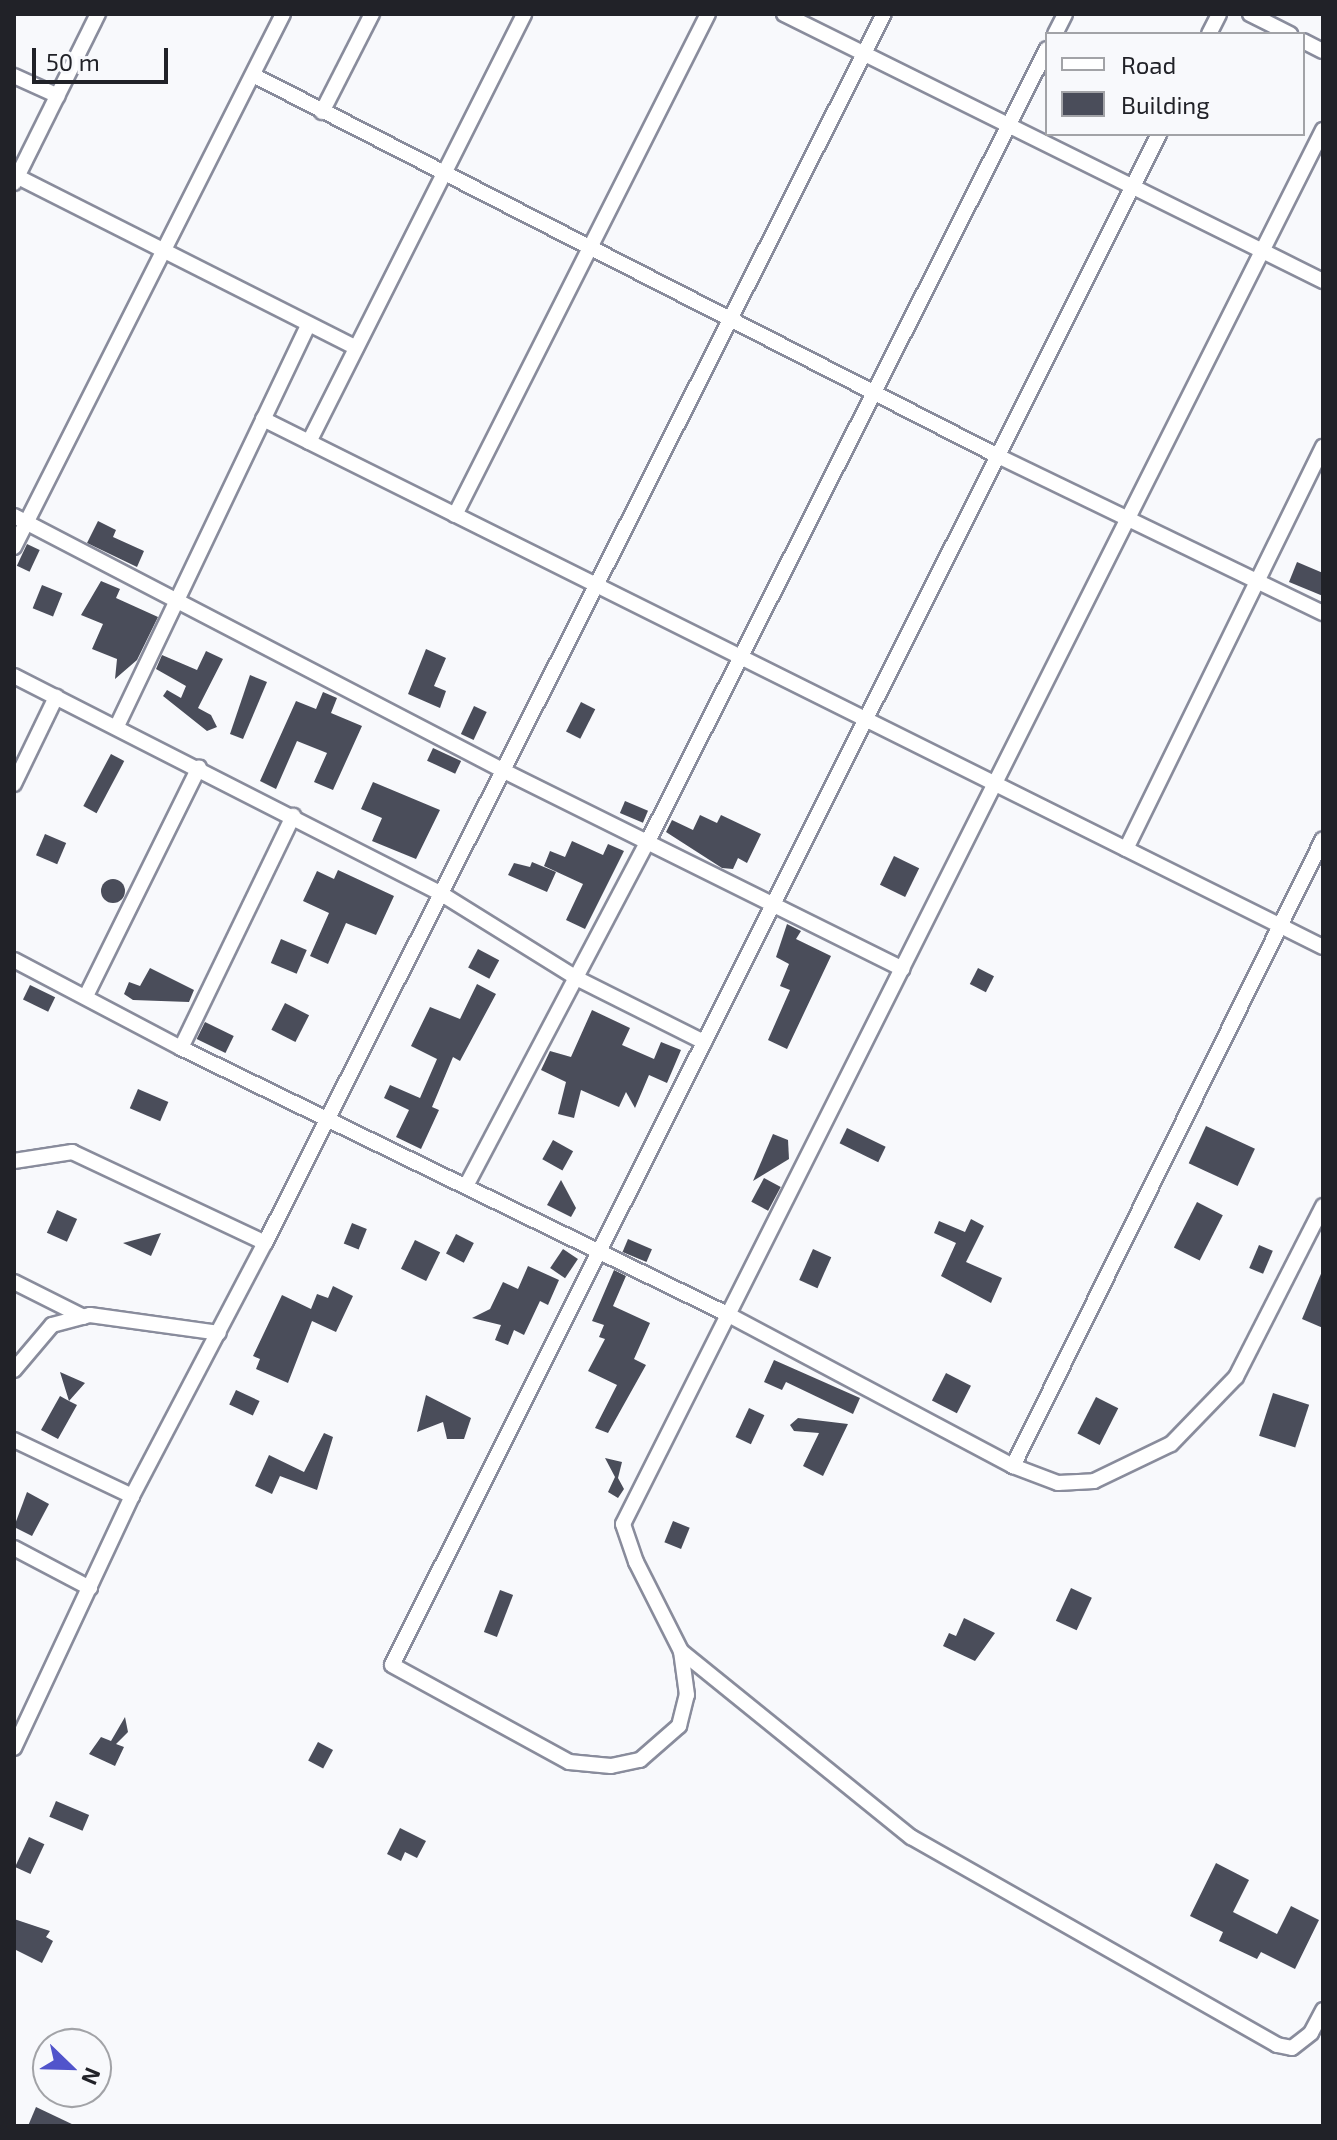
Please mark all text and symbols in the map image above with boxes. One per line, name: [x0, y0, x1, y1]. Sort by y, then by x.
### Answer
scale bar: [36, 32, 172, 82]
legend: [1045, 32, 1305, 136]
text: 50 m: [46, 47, 100, 76]
text: Road: [1121, 50, 1176, 79]
text: Building: [1121, 90, 1210, 119]
north arrow: [32, 2028, 112, 2108]
text: N: [77, 2064, 107, 2089]

